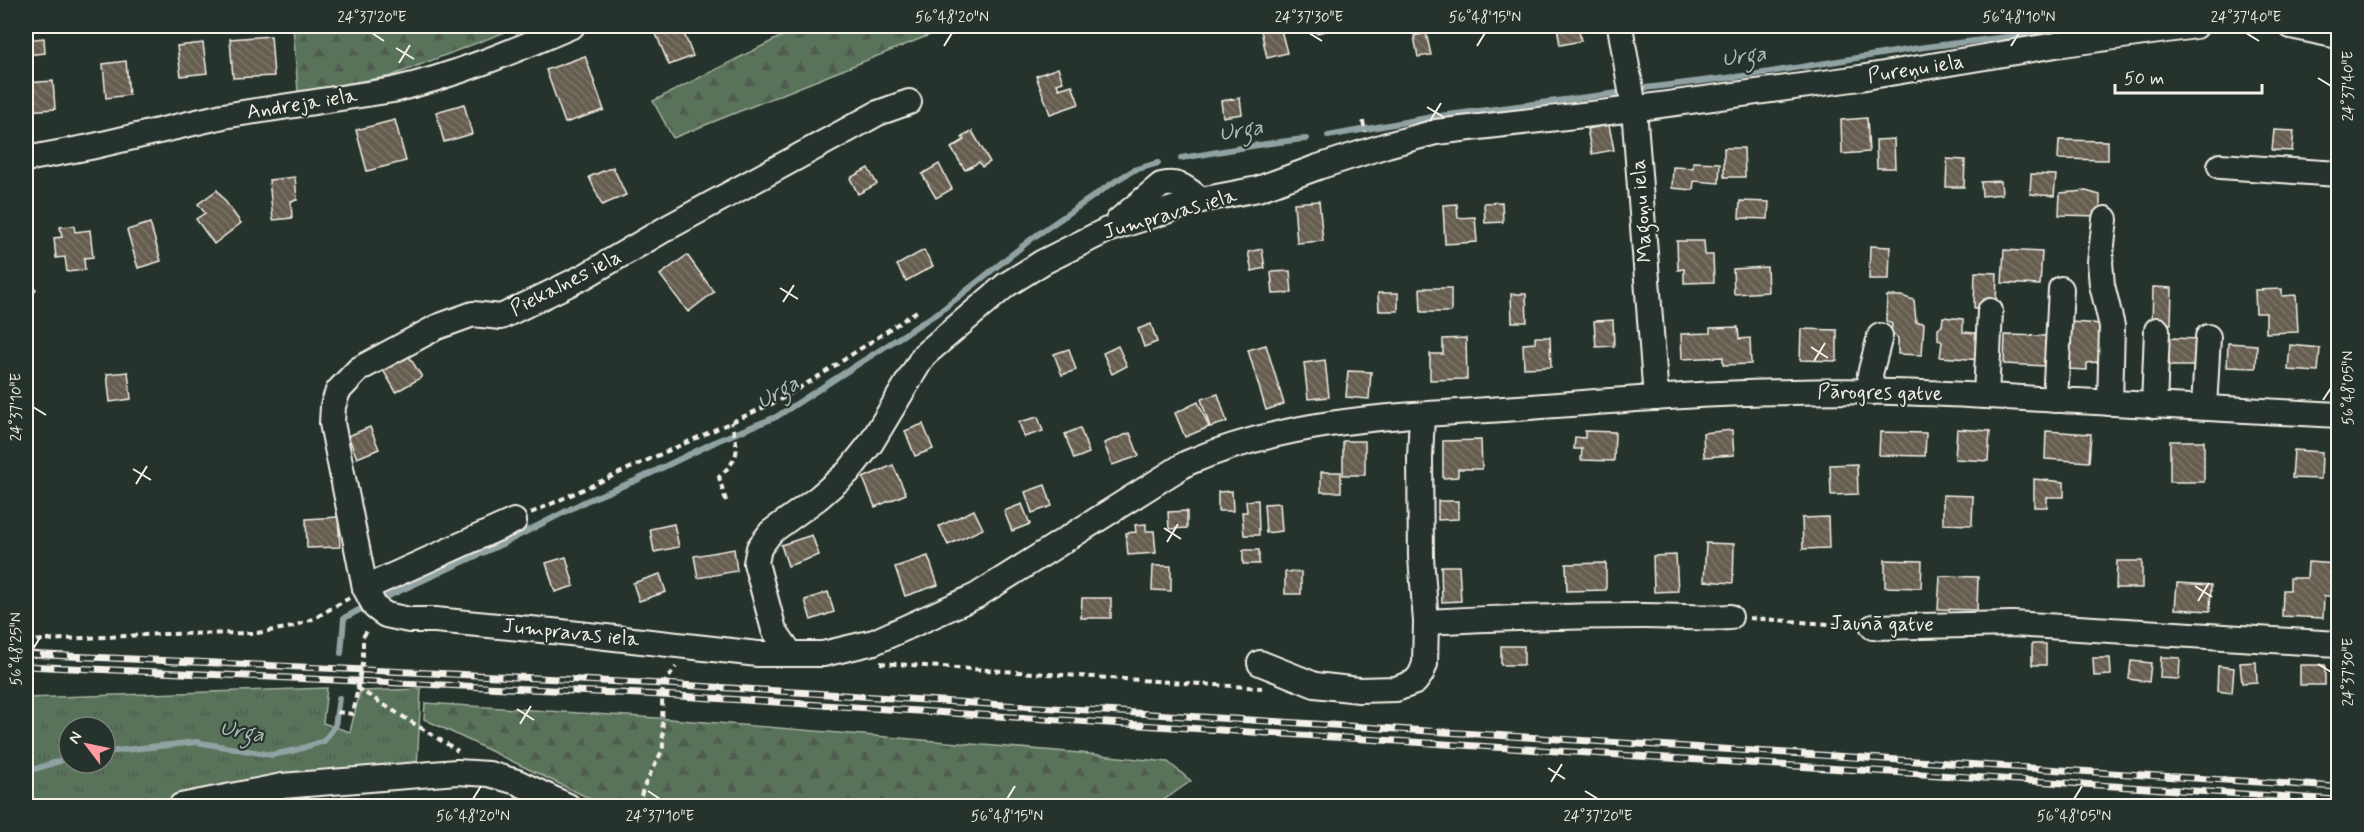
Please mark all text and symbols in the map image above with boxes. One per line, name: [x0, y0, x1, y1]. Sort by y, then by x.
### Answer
text: 24°37'20"E: [337, 8, 407, 28]
text: 56°48'20"N: [915, 8, 989, 28]
text: 24°37'30"E: [1275, 8, 1344, 28]
text: 56°48'15"N: [1449, 8, 1521, 28]
text: 56°48'10"N: [1982, 8, 2056, 28]
text: 24°37'40"E: [2211, 8, 2282, 28]
water label: Urga: [1720, 40, 1769, 77]
street label: Pureņu iela: [1866, 48, 1966, 90]
text: 24°37'40"E: [2339, 50, 2359, 121]
scale bar: [2115, 57, 2262, 95]
text: 50 m: [2124, 67, 2164, 91]
street label: Andreja iela: [245, 81, 360, 127]
water label: Urga: [1217, 114, 1266, 151]
street label: Magoņu iela: [1624, 158, 1662, 264]
street label: Jumpravas iela: [1100, 181, 1240, 246]
street label: Piekalnes iela: [506, 243, 626, 323]
text: 56°48'05"N: [2339, 351, 2359, 425]
water label: Urga: [752, 370, 806, 419]
text: 24°37'10"E: [7, 372, 27, 441]
street label: Pārogres gatve: [1817, 378, 1943, 408]
street label: Jaunā gatve: [1830, 609, 1934, 639]
text: 56°48'25"N: [7, 612, 27, 686]
street label: Jumpravas iela: [501, 612, 641, 654]
text: 24°37'30"E: [2339, 637, 2359, 706]
water label: Urga: [217, 714, 267, 753]
north arrow: [57, 715, 117, 775]
text: N: [64, 728, 87, 748]
text: 56°48'20"N: [436, 807, 510, 827]
text: 24°37'10"E: [626, 807, 695, 827]
text: 56°48'15"N: [971, 807, 1043, 827]
text: 24°37'20"E: [1563, 807, 1633, 827]
text: 56°48'05"N: [2037, 807, 2111, 827]

